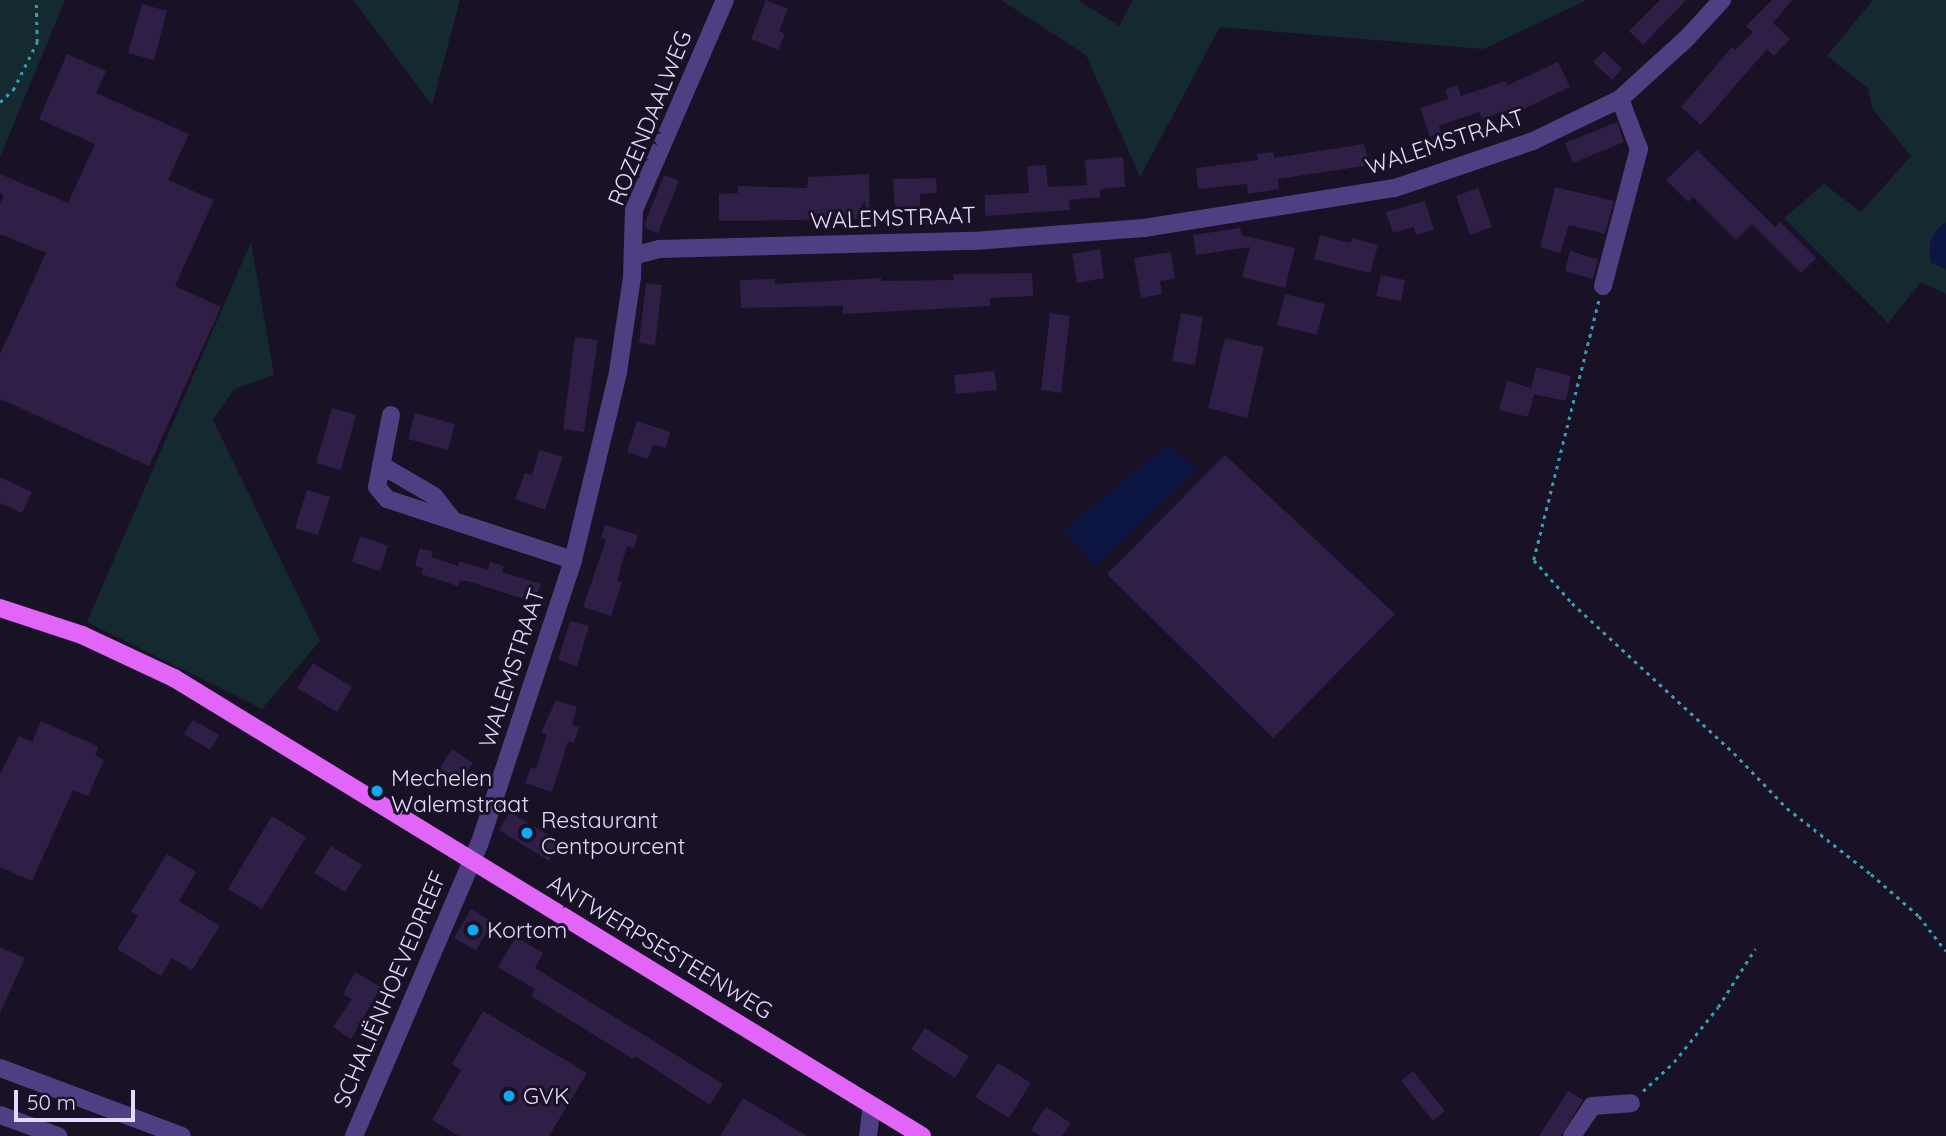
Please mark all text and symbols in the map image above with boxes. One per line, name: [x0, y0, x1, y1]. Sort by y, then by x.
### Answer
street label: ROZENDAALWEG: [602, 27, 698, 209]
street label: WALEMSTRAAT: [1362, 103, 1528, 181]
street label: WALEMSTRAAT: [810, 201, 976, 235]
street label: WALEMSTRAAT: [473, 585, 551, 751]
place label: Mechelen Walemstraat: [391, 764, 529, 818]
marker: Mechelen Walemstraat: [369, 783, 385, 799]
place label: Restaurant Centpourcent: [541, 806, 685, 860]
marker: Restaurant Centpourcent: [519, 825, 535, 841]
street label: SCHALIËNHOEVEDREEF: [328, 867, 452, 1111]
street label: ANTWERPSESTEENWEG: [543, 869, 777, 1025]
place label: Kortom: [487, 916, 567, 944]
marker: Kortom: [465, 922, 481, 938]
scale bar: [18, 1076, 138, 1120]
place label: GVK: [523, 1082, 569, 1110]
marker: GVK: [501, 1088, 517, 1104]
text: 50 m: [27, 1089, 76, 1115]

